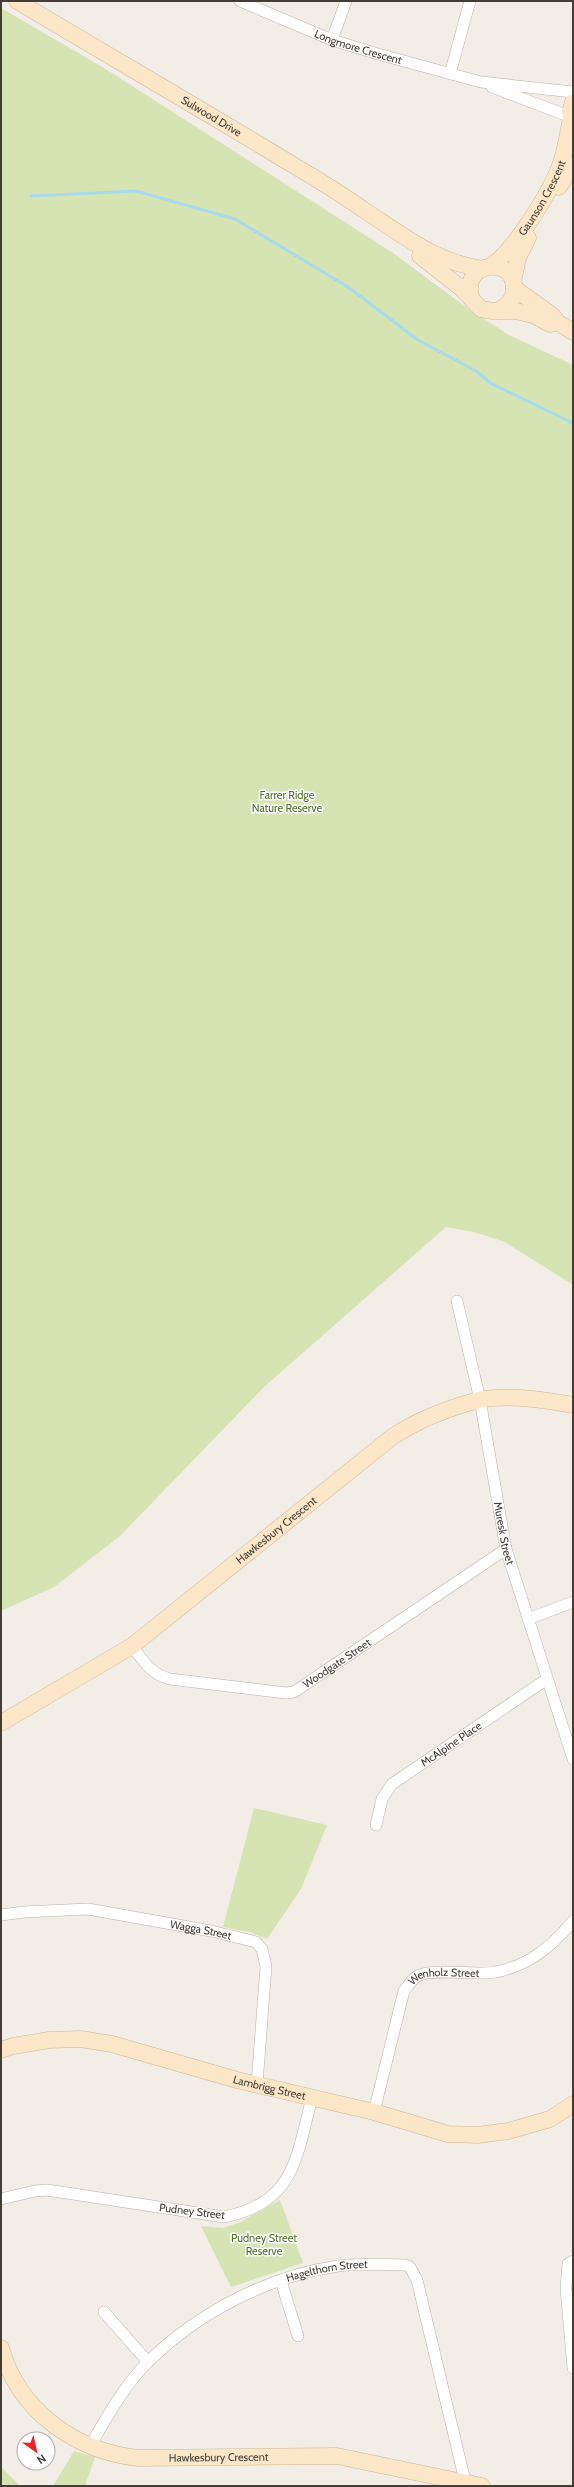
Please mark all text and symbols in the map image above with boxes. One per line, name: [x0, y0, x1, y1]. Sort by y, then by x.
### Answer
street label: Longmore Crescent: [312, 26, 404, 67]
street label: Sulwood Drive: [179, 93, 245, 140]
street label: Gaunson Crescent: [515, 158, 569, 238]
park label: Farrer Ridge Nature Reserve: [252, 788, 323, 815]
street label: Hawkesbury Crescent: [233, 1493, 320, 1567]
street label: Muresk Street: [491, 1501, 518, 1567]
street label: Woodgate Street: [300, 1635, 374, 1691]
street label: McAlpine Place: [418, 1718, 484, 1770]
street label: Wagga Street: [169, 1917, 233, 1943]
street label: Wenholz Street: [405, 1965, 480, 1988]
street label: Lambrigg Street: [231, 2072, 307, 2103]
street label: Pudney Street: [158, 2200, 226, 2222]
park label: Pudney Street Reserve: [231, 2231, 297, 2258]
street label: Hagelthorn Street: [284, 2257, 368, 2285]
north arrow: [16, 2431, 56, 2471]
street label: Hawkesbury Crescent: [169, 2450, 269, 2465]
text: N: [34, 2451, 49, 2467]

